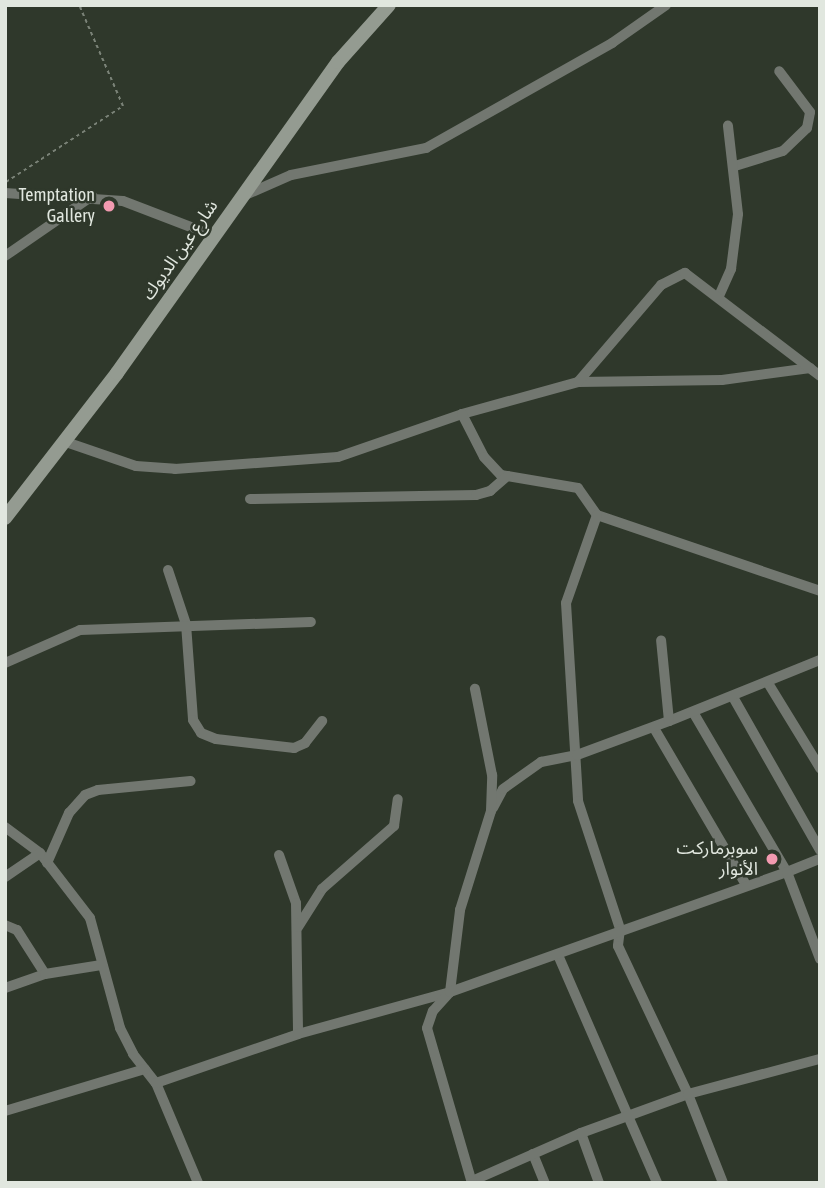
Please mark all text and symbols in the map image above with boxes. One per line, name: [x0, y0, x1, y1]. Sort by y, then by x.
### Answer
place label: Temptation Gallery: [18, 185, 95, 228]
street label: شارع عين الديوك: [138, 196, 222, 304]
marker: Temptation Gallery: [101, 198, 117, 214]
place label: سوبرماركت الأنوار: [676, 838, 758, 880]
marker: سوبرماركت الأنوار: [764, 851, 780, 867]

